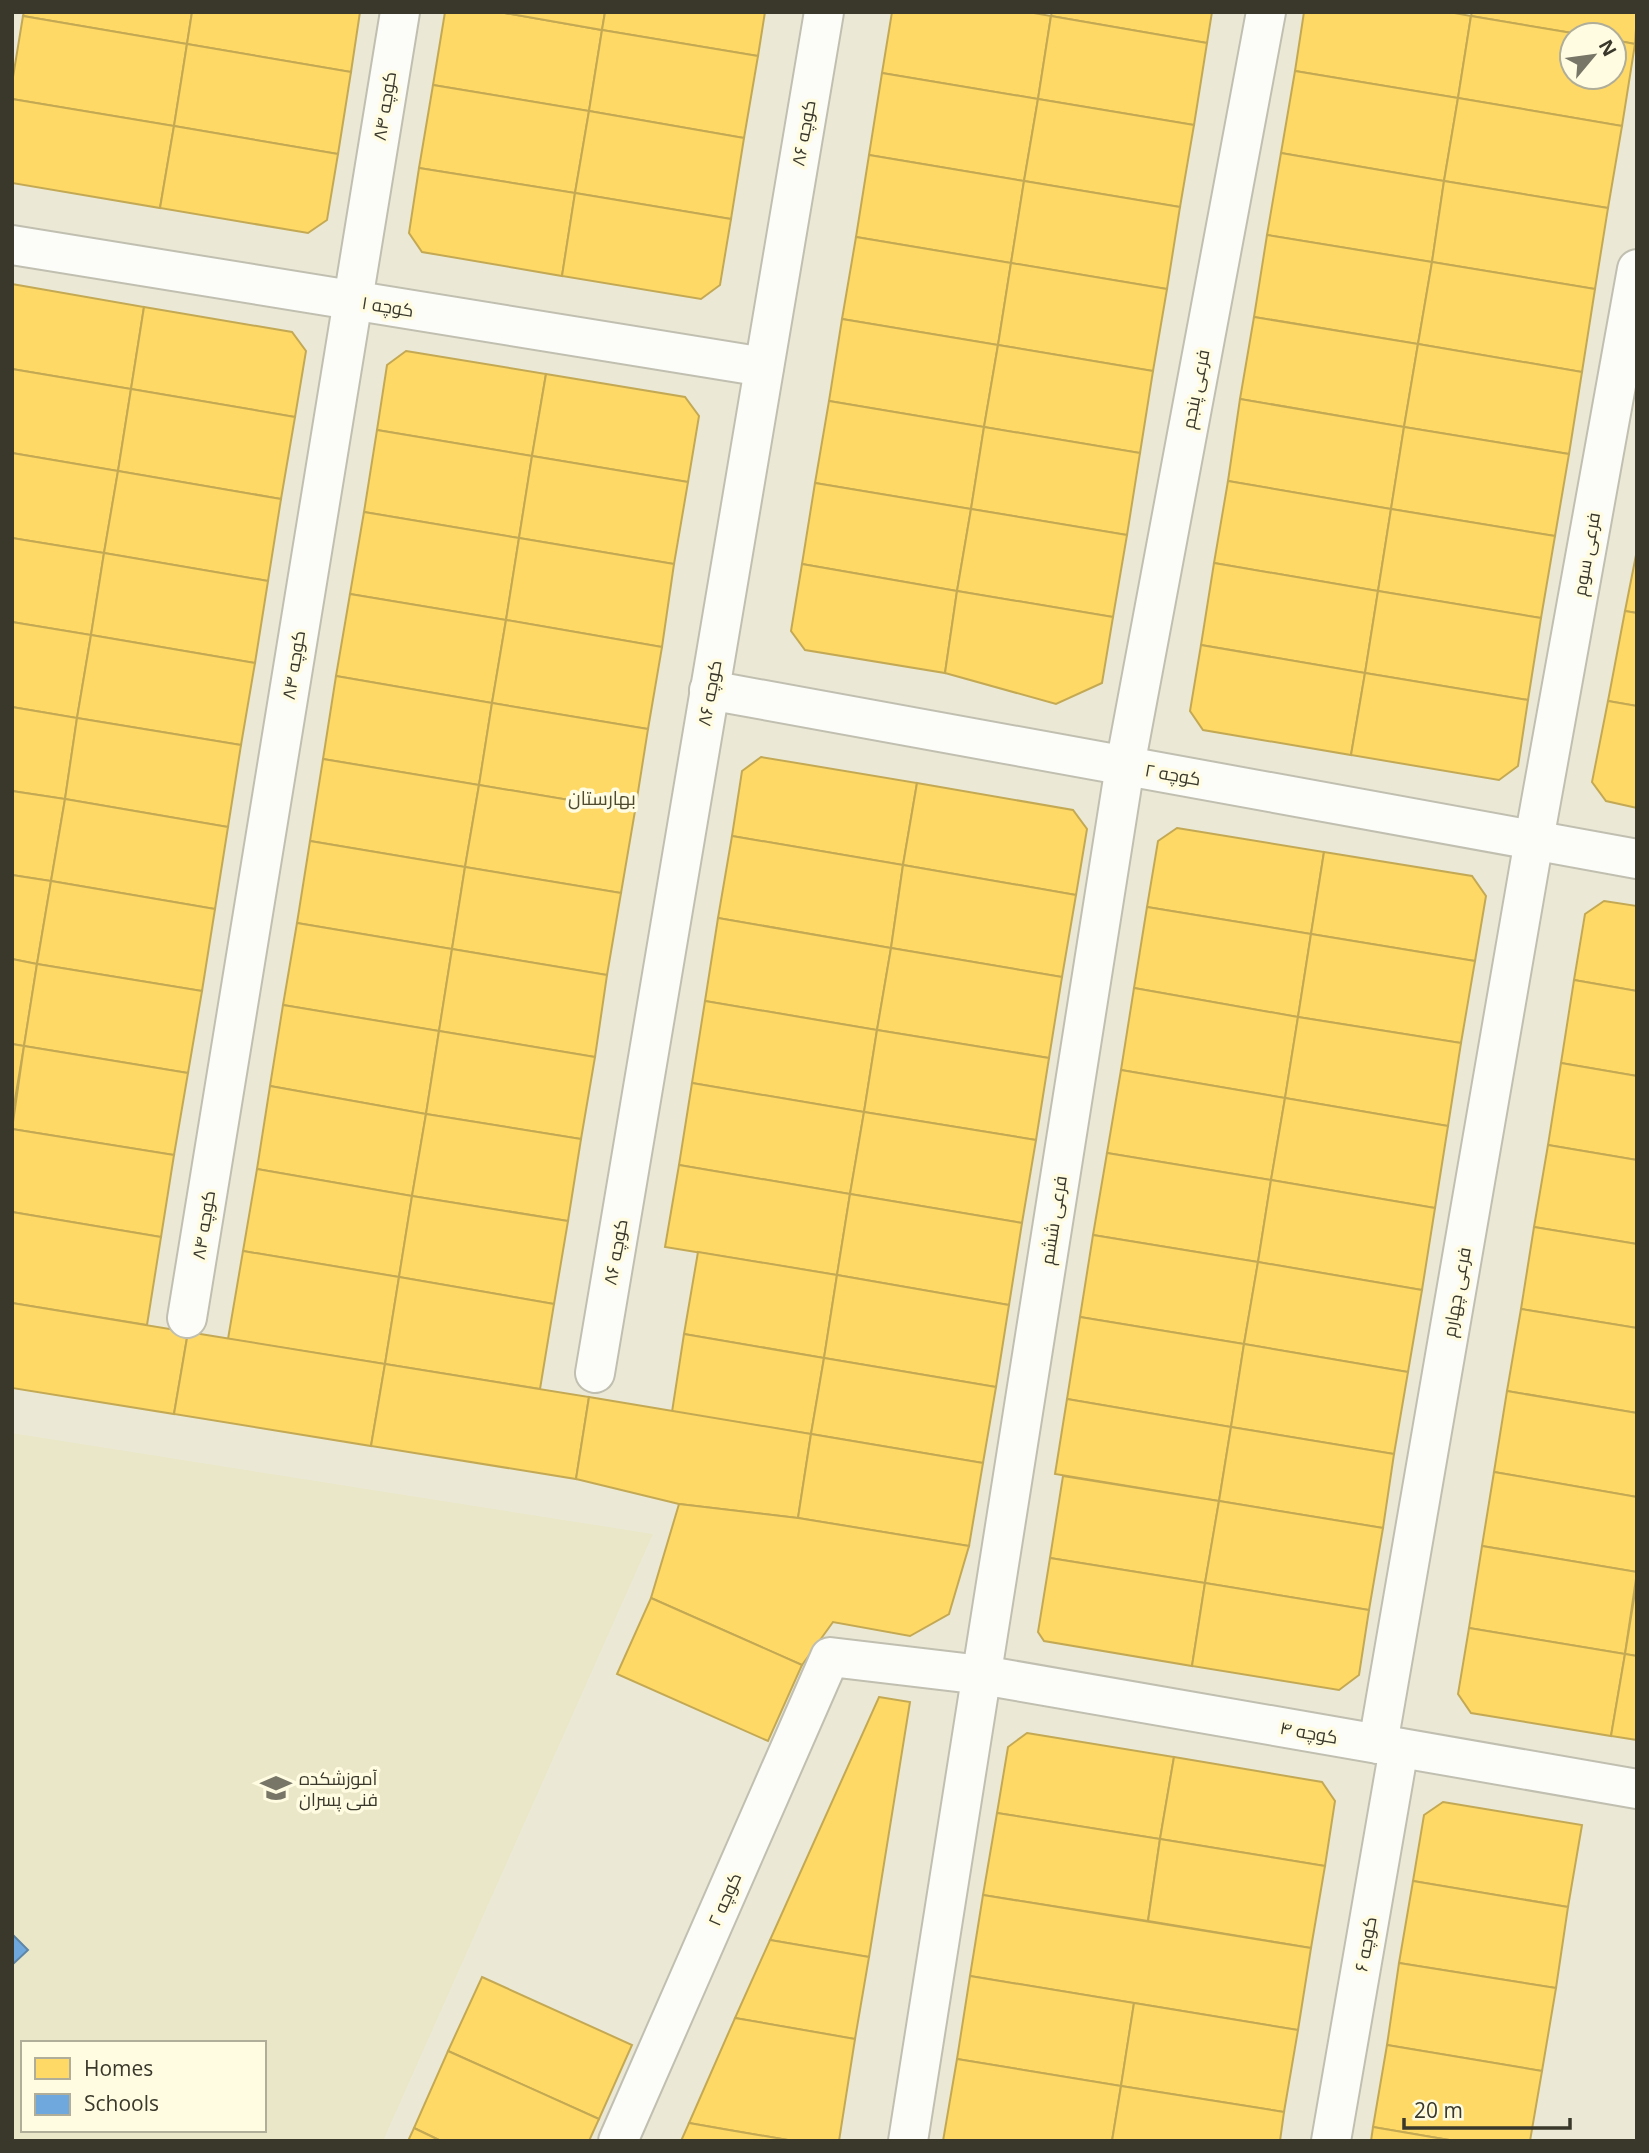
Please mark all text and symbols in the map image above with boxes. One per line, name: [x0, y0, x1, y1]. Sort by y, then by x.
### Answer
north arrow: [1558, 21, 1628, 91]
text: N: [1593, 35, 1623, 61]
street label: کوچه ۸۴: [367, 70, 402, 143]
street label: کوچه ۸۶: [785, 98, 822, 168]
street label: کوچه ۱: [360, 290, 416, 323]
street label: فرعی پنجم: [1176, 347, 1215, 431]
street label: فرعی سوم: [1567, 510, 1606, 598]
street label: کوچه ۸۴: [276, 629, 311, 702]
street label: کوچه ۸۶: [691, 658, 728, 728]
street label: کوچه ۲: [1143, 757, 1203, 792]
district label: بهارستان: [568, 785, 636, 811]
street label: فرعی ششم: [1034, 1174, 1073, 1266]
street label: کوچه ۸۴: [186, 1189, 221, 1262]
street label: کوچه ۸۶: [597, 1217, 634, 1287]
street label: فرعی چهارم: [1436, 1245, 1477, 1339]
street label: کوچه ۴: [1278, 1715, 1340, 1750]
place label: آموزشکده فنی پسران: [299, 1766, 378, 1812]
school or university icon: آموزشکده فنی پسران: [259, 1771, 293, 1805]
street label: کوچه ۲: [702, 1868, 747, 1930]
street label: کوچه ۶: [1348, 1915, 1383, 1974]
legend: [21, 2041, 266, 2132]
text: Homes: [84, 2054, 153, 2082]
scale bar: [1404, 2086, 1570, 2130]
text: Schools: [84, 2089, 159, 2117]
text: 20 m: [1414, 2096, 1463, 2124]

